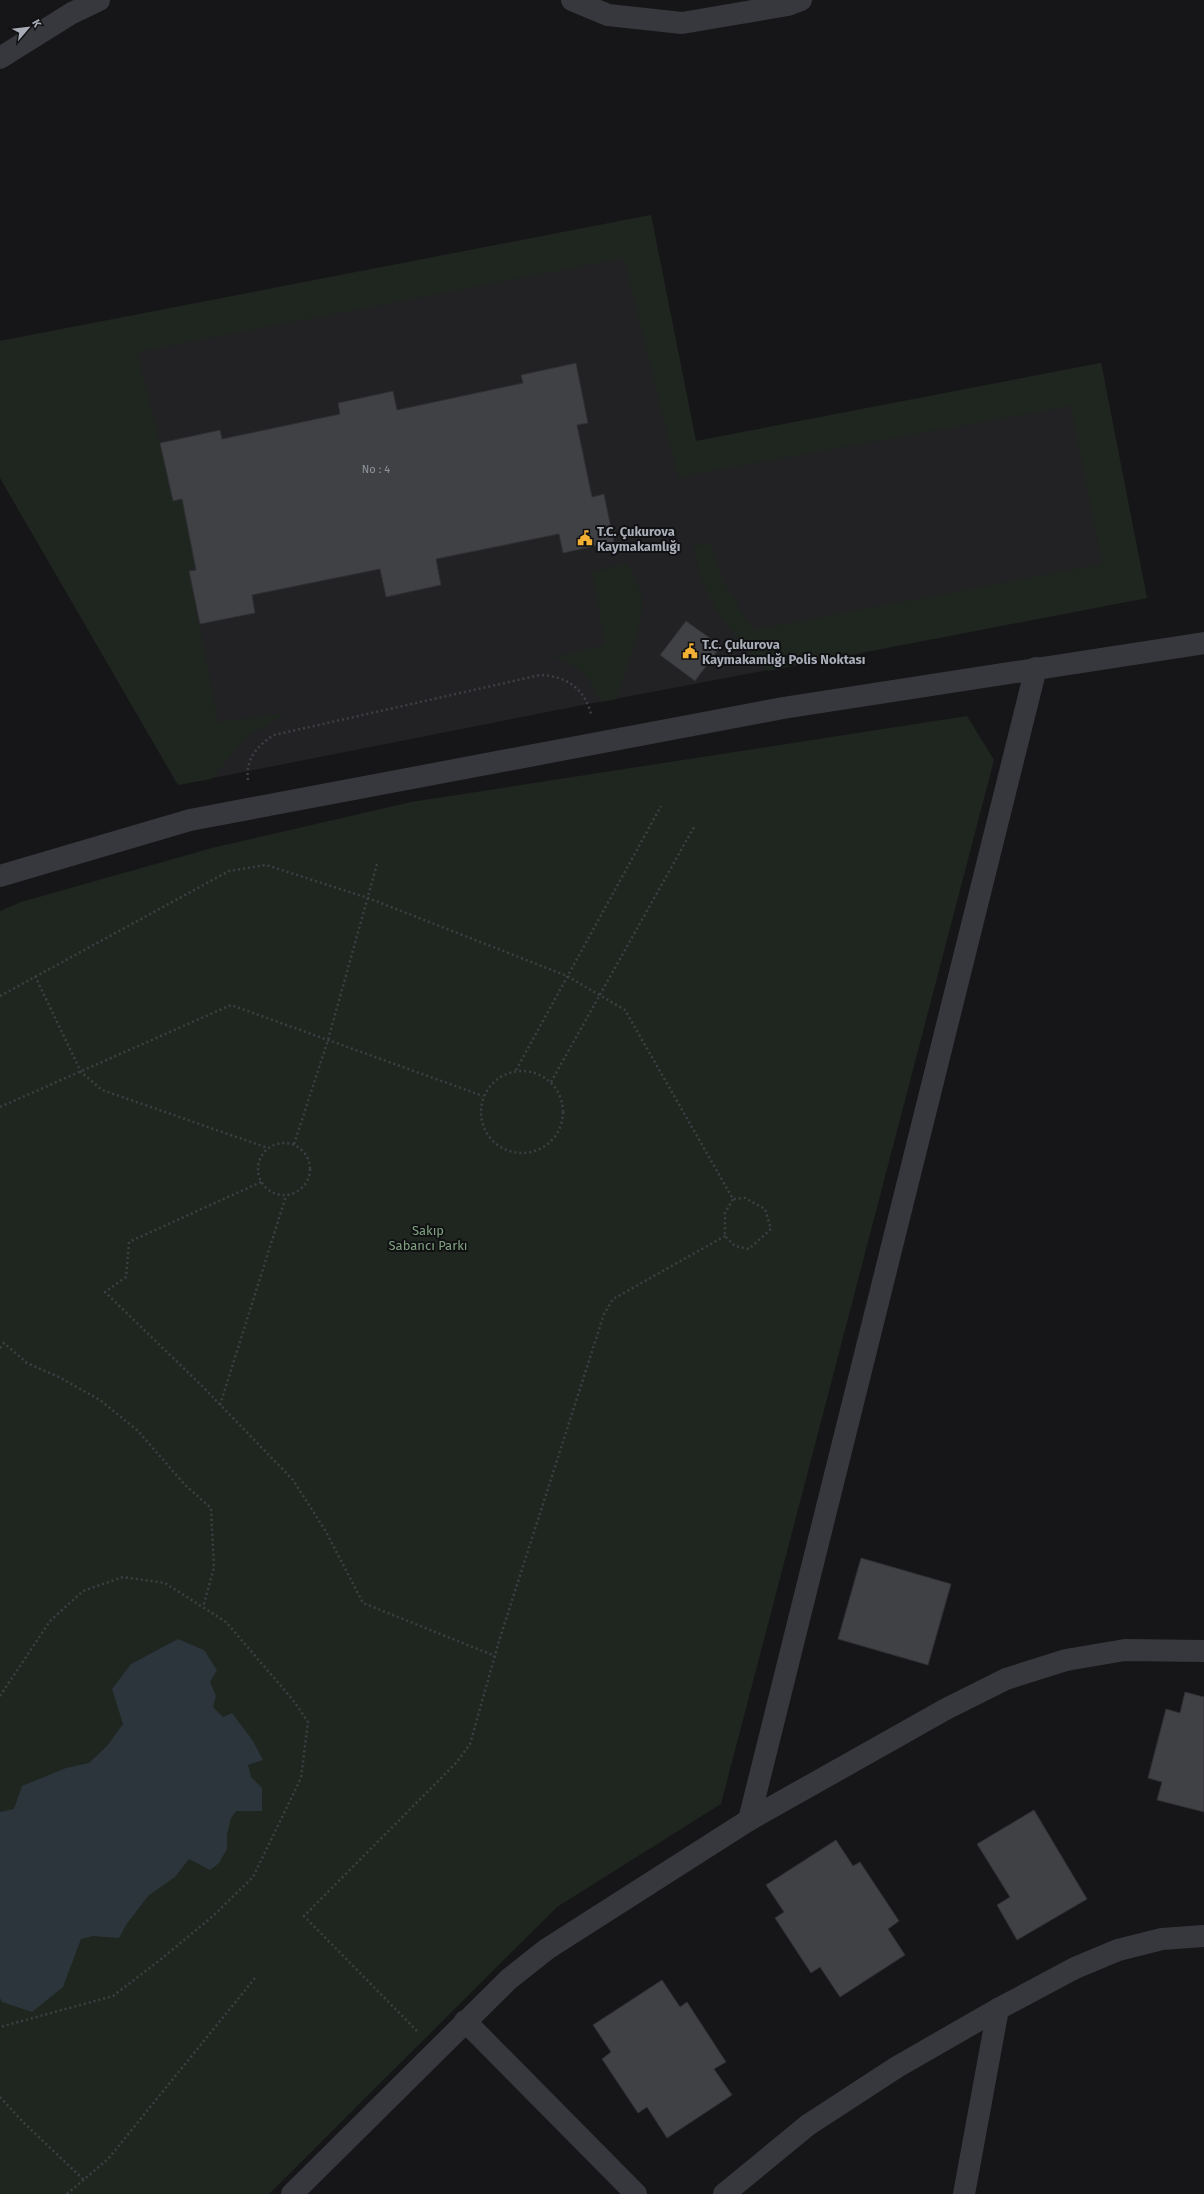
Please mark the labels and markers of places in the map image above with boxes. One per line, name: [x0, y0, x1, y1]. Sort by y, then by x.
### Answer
place label: T.C. Çukurova Kaymakamlığı: [597, 524, 680, 554]
public building icon: T.C. Çukurova Kaymakamlığı: [576, 529, 594, 547]
place label: T.C. Çukurova Kaymakamlığı Polis Noktası: [702, 637, 866, 667]
public building icon: T.C. Çukurova Kaymakamlığı Polis Noktası: [681, 642, 699, 660]

